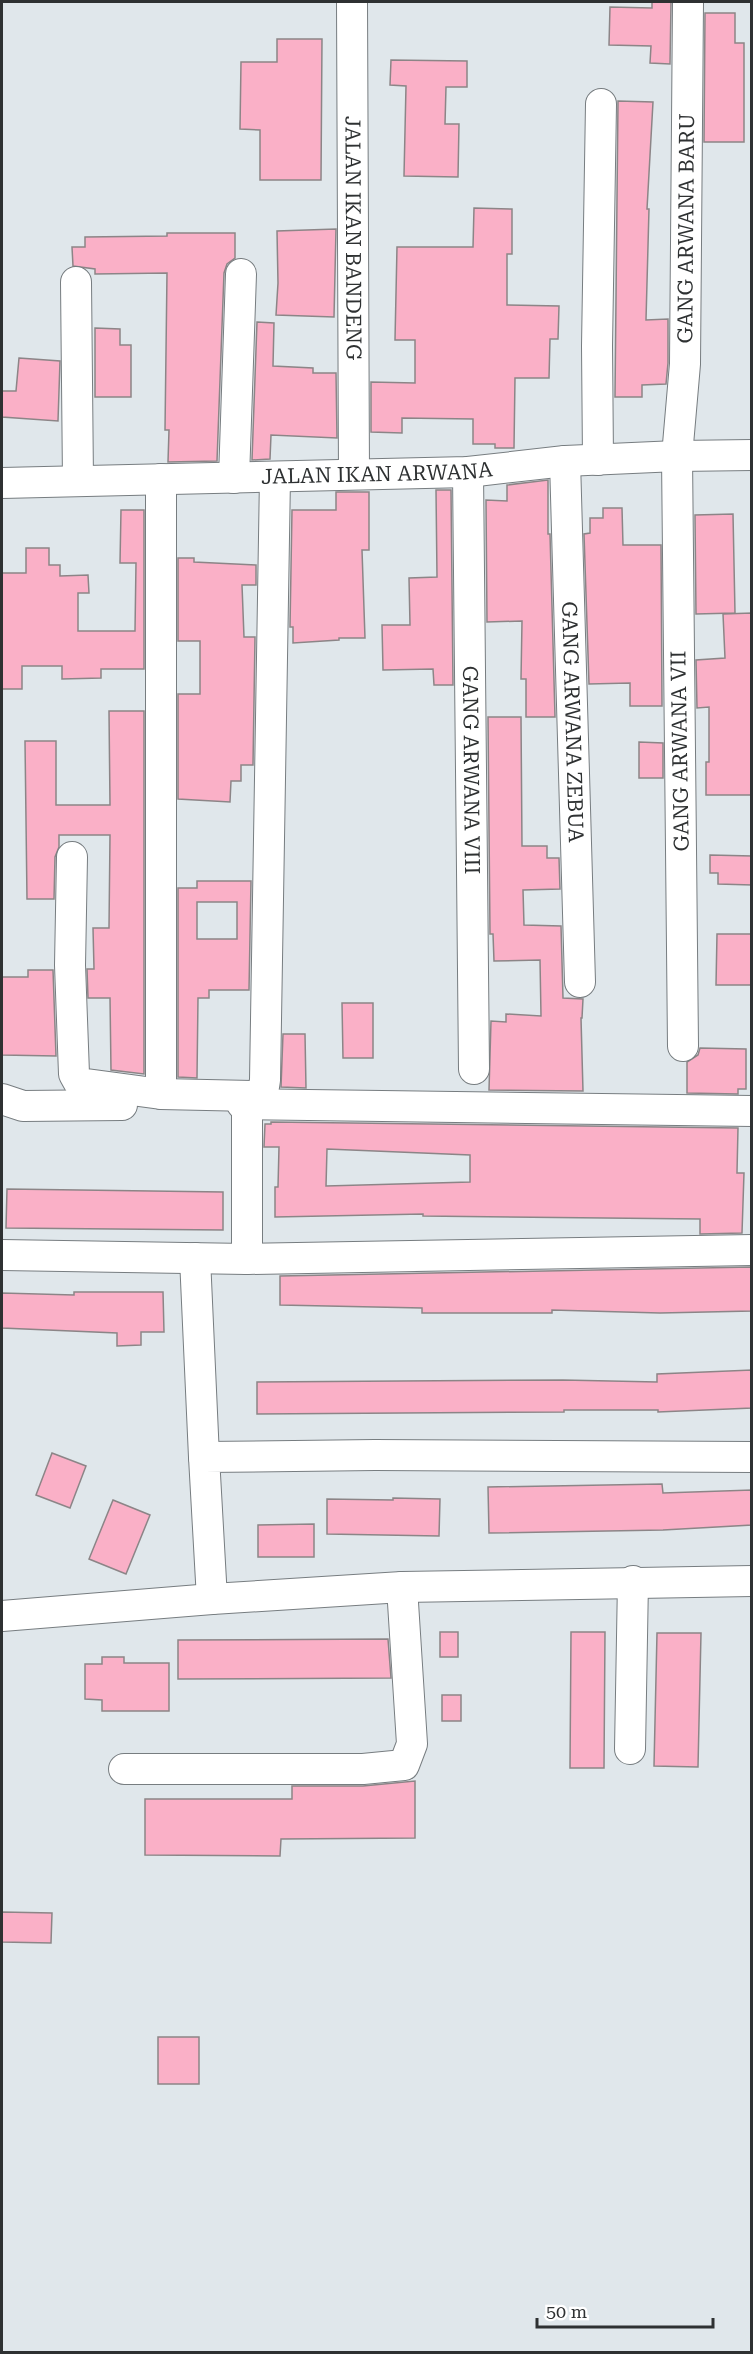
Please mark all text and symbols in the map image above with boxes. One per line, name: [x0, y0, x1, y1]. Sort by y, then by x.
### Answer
street label: GANG ARWANA BARU: [673, 113, 699, 344]
street label: JALAN IKAN BANDENG: [340, 116, 366, 360]
street label: JALAN IKAN ARWANA: [261, 457, 494, 489]
street label: GANG ARWANA ZEBUA: [557, 601, 588, 843]
street label: GANG ARWANA VII: [666, 650, 694, 852]
street label: GANG ARWANA VIII: [458, 666, 484, 874]
scale bar: [537, 2291, 712, 2329]
text: 50 m: [546, 2301, 587, 2322]

